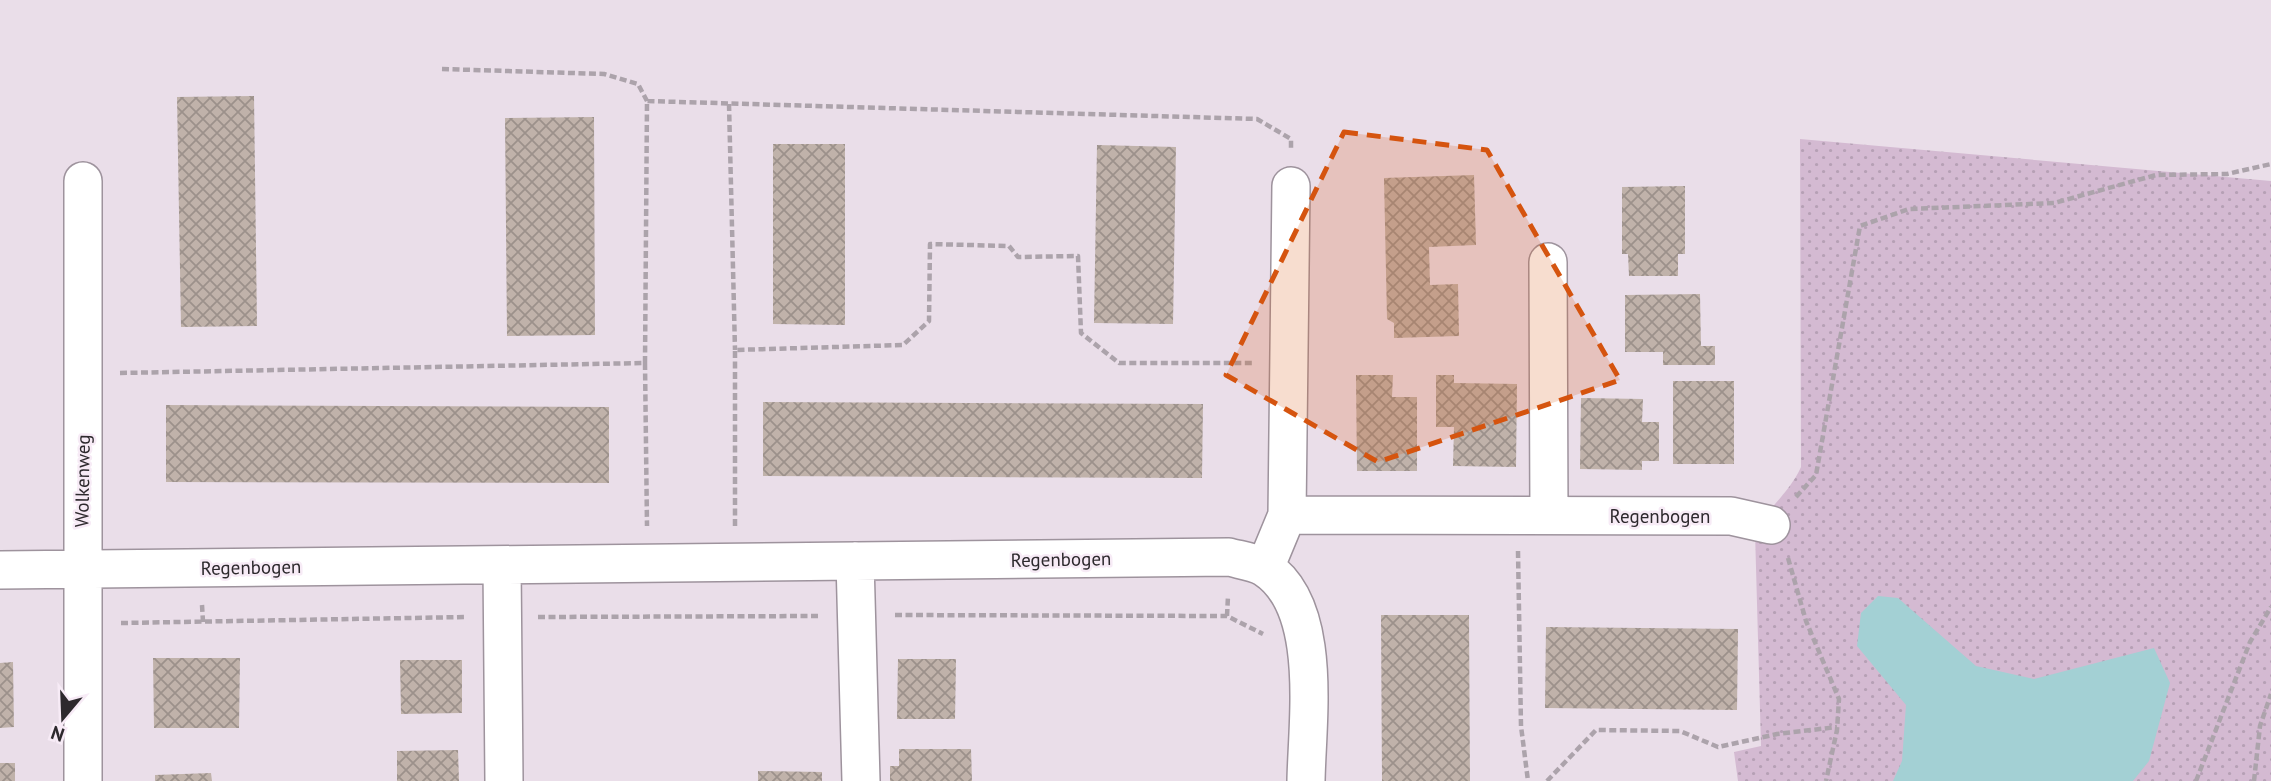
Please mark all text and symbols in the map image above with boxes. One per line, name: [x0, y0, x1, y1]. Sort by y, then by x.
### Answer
street label: Wolkenweg: [69, 434, 95, 528]
street label: Regenbogen: [1610, 504, 1710, 528]
street label: Regenbogen: [1010, 546, 1112, 572]
street label: Regenbogen: [200, 554, 302, 580]
north arrow: [28, 683, 98, 753]
text: N: [48, 721, 67, 747]

